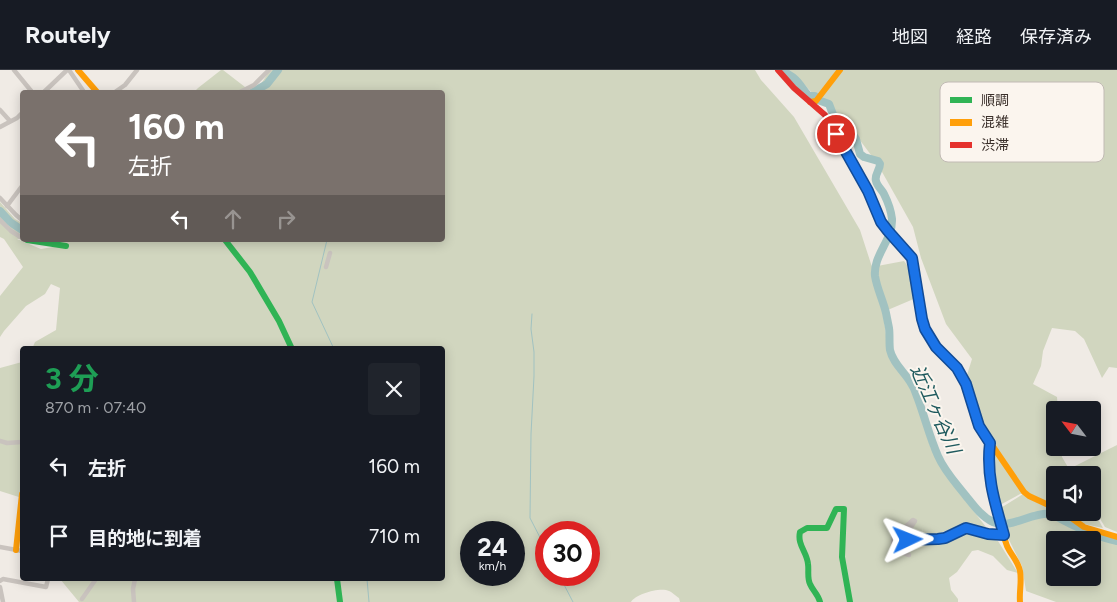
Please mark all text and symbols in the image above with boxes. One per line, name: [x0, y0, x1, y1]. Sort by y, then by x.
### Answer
text: Routely: [25, 20, 111, 49]
text: 地図: [892, 26, 928, 48]
text: 経路: [956, 26, 992, 48]
text: 保存済み: [1020, 26, 1092, 48]
legend: [940, 82, 1104, 162]
text: 順調: [981, 92, 1009, 109]
text: 160 m: [128, 106, 225, 148]
icon: left: [45, 110, 110, 175]
pin: [815, 113, 857, 155]
text: 混雑: [981, 114, 1009, 131]
icon: arrive: [822, 120, 850, 148]
text: 渋滞: [981, 137, 1009, 154]
text: 左折: [128, 153, 172, 180]
icon: left: [166, 205, 194, 233]
icon: ahead: [219, 205, 247, 233]
icon: right: [272, 205, 300, 233]
text: 3 分: [45, 360, 99, 397]
water label: 近江ヶ谷川: [906, 361, 966, 459]
button: close: [368, 363, 420, 415]
text: 870 m · 07:40: [45, 398, 146, 417]
north arrow: [1046, 401, 1101, 456]
map controls: [1046, 401, 1101, 586]
icon: left: [45, 452, 73, 480]
text: 160 m: [368, 455, 420, 478]
text: 左折: [88, 457, 126, 480]
button: sound: [1046, 466, 1101, 521]
position arrow: [881, 513, 933, 565]
speed limit sign: 30: [535, 521, 600, 586]
icon: arrive: [45, 522, 73, 550]
text: 710 m: [369, 525, 420, 548]
text: 目的地に到着: [88, 527, 202, 550]
button: layers: [1046, 531, 1101, 586]
text: 24: [477, 532, 508, 562]
text: km/h: [479, 559, 506, 573]

